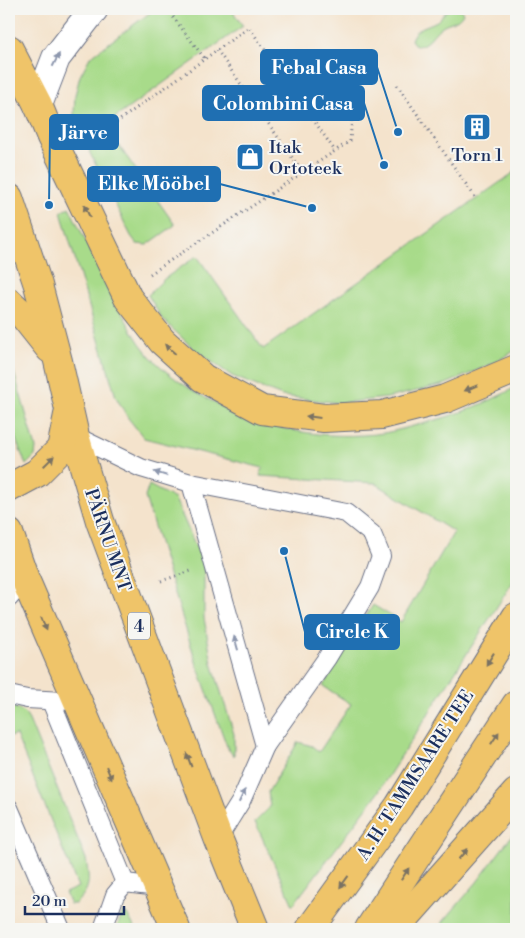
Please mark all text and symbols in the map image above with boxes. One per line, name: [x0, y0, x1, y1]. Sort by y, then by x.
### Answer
callout: Febal Casa: [261, 50, 377, 84]
one-way arrow: [52, 53, 60, 68]
text: Febal Casa: [271, 56, 368, 80]
callout: Colombini Casa: [203, 86, 364, 120]
text: Colombini Casa: [213, 92, 354, 116]
building icon: Torn 1: [462, 112, 492, 142]
callout: Järve: [50, 115, 118, 149]
text: Järve: [57, 121, 108, 145]
place label: Itak Ortoteek: [269, 136, 343, 180]
shop icon: Itak Ortoteek: [235, 142, 265, 172]
place label: Torn 1: [451, 144, 503, 167]
callout: Elke Mööbel: [88, 167, 220, 201]
text: Elke Mööbel: [98, 172, 210, 196]
one-way arrow: [82, 204, 90, 218]
one-way arrow: [165, 343, 177, 355]
one-way arrow: [463, 384, 478, 392]
one-way arrow: [305, 413, 321, 421]
one-way arrow: [43, 455, 55, 467]
one-way arrow: [153, 469, 168, 477]
street label: PÄRNU MNT: [79, 485, 136, 595]
road number: 4: [128, 612, 150, 640]
callout: Circle K: [305, 615, 399, 649]
one-way arrow: [41, 617, 49, 631]
text: Circle K: [315, 620, 389, 644]
one-way arrow: [231, 635, 239, 650]
one-way arrow: [486, 652, 495, 665]
street label: A. H. TAMMSAARE TEE: [351, 686, 479, 866]
one-way arrow: [490, 732, 499, 745]
one-way arrow: [185, 752, 193, 767]
one-way arrow: [105, 766, 113, 780]
one-way arrow: [239, 789, 247, 803]
one-way arrow: [457, 847, 468, 860]
one-way arrow: [400, 867, 410, 881]
one-way arrow: [339, 875, 349, 889]
scale bar: [25, 883, 124, 915]
text: 20 m: [32, 892, 67, 911]

